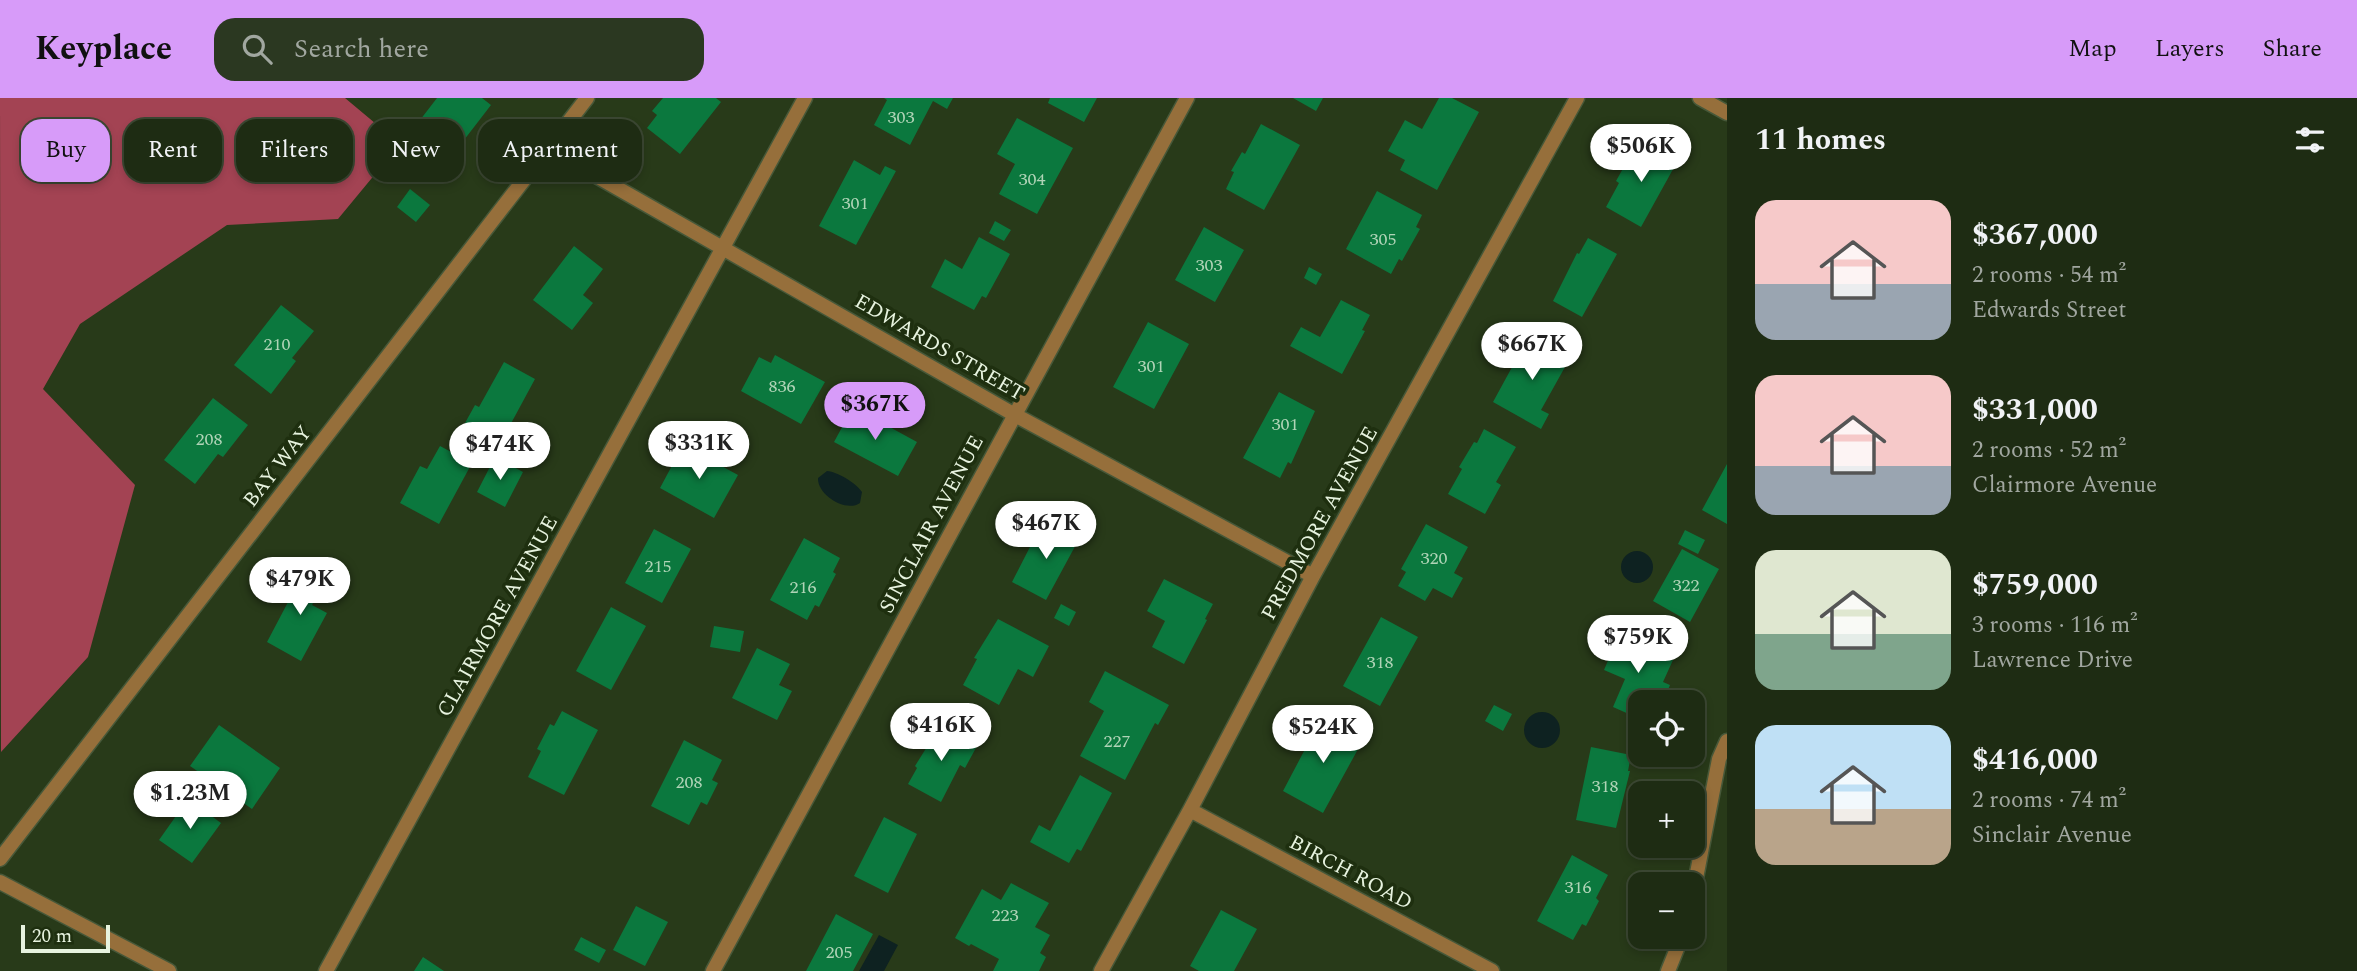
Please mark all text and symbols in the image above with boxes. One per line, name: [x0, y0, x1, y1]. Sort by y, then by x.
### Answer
search box: [214, 18, 704, 81]
text: Keyplace: [35, 24, 172, 74]
text: Search here: [294, 29, 429, 69]
icon: search: [238, 30, 276, 68]
text: Map: [2068, 31, 2117, 67]
text: Layers: [2155, 31, 2225, 67]
text: Share: [2263, 31, 2322, 67]
house number: 303: [888, 104, 915, 131]
text: 11 homes: [1755, 117, 1886, 163]
chip: Buy: [21, 119, 110, 182]
chip: Rent: [124, 119, 222, 182]
chip: Filters: [236, 119, 353, 182]
chip: New: [367, 119, 464, 182]
chip: Apartment: [478, 119, 642, 182]
icon: filters: [2291, 121, 2329, 159]
pin: $506K: [1592, 125, 1690, 184]
text: $506K: [1606, 129, 1676, 164]
house number: 304: [1019, 166, 1046, 193]
house number: 301: [842, 190, 869, 217]
text: $367,000: [1972, 212, 2098, 258]
house number: 305: [1370, 226, 1397, 253]
icon: home: [1811, 228, 1895, 312]
house number: 303: [1196, 252, 1223, 279]
text: 2 rooms · 54 m²: [1972, 258, 2126, 293]
street label: EDWARDS STREET: [848, 286, 1031, 410]
text: Edwards Street: [1972, 293, 2126, 328]
pin: $667K: [1483, 322, 1581, 382]
text: $667K: [1497, 327, 1567, 362]
house number: 210: [264, 331, 291, 358]
house number: 301: [1138, 353, 1165, 380]
house number: 836: [769, 373, 796, 400]
pin: $367K: [826, 382, 924, 442]
text: $367K: [840, 387, 910, 422]
text: $331,000: [1972, 387, 2098, 433]
icon: home: [1811, 403, 1895, 487]
house number: 301: [1272, 411, 1299, 438]
street label: BAY WAY: [235, 419, 320, 515]
street label: PREDMORE AVENUE: [1253, 421, 1387, 626]
pin: $474K: [451, 422, 549, 482]
pin: $331K: [650, 422, 748, 481]
house number: 208: [196, 426, 223, 453]
text: $331K: [664, 426, 734, 461]
text: $474K: [465, 427, 535, 462]
street label: SINCLAIR AVENUE: [871, 430, 992, 619]
text: 2 rooms · 52 m²: [1972, 433, 2126, 468]
text: Clairmore Avenue: [1972, 468, 2157, 503]
pin: $467K: [997, 502, 1095, 561]
text: $467K: [1011, 506, 1081, 541]
street label: CLAIRMORE AVENUE: [429, 510, 567, 723]
house number: 320: [1421, 545, 1448, 572]
house number: 215: [645, 553, 672, 580]
pin: $479K: [251, 558, 349, 617]
text: $479K: [265, 562, 335, 597]
text: $759,000: [1972, 562, 2098, 608]
house number: 322: [1673, 572, 1700, 599]
house number: 216: [790, 574, 817, 601]
icon: home: [1811, 578, 1895, 662]
text: 3 rooms · 116 m²: [1972, 608, 2138, 643]
pin: $759K: [1589, 616, 1687, 675]
text: $759K: [1603, 620, 1673, 655]
text: Lawrence Drive: [1972, 643, 2133, 678]
house number: 318: [1367, 649, 1394, 676]
map controls: [1628, 690, 1705, 949]
button: locate: [1628, 690, 1705, 767]
pin: $416K: [892, 704, 990, 763]
pin: $524K: [1274, 706, 1372, 765]
text: $416K: [906, 708, 976, 743]
text: $524K: [1288, 710, 1358, 745]
house number: 227: [1104, 728, 1131, 755]
text: $416,000: [1972, 737, 2098, 783]
icon: home: [1811, 753, 1895, 837]
house number: 208: [676, 769, 703, 796]
pin: $1.23M: [133, 772, 247, 831]
house number: 318: [1592, 773, 1619, 800]
text: $1.23M: [150, 776, 230, 811]
button: +: [1628, 781, 1705, 858]
text: 2 rooms · 74 m²: [1972, 783, 2126, 818]
text: Sinclair Avenue: [1972, 818, 2132, 853]
street label: BIRCH ROAD: [1283, 827, 1418, 919]
button: −: [1628, 872, 1705, 949]
house number: 316: [1565, 874, 1592, 901]
house number: 223: [992, 902, 1019, 929]
scale bar: [21, 922, 110, 954]
text: 20 m: [32, 922, 72, 951]
house number: 205: [826, 939, 853, 966]

